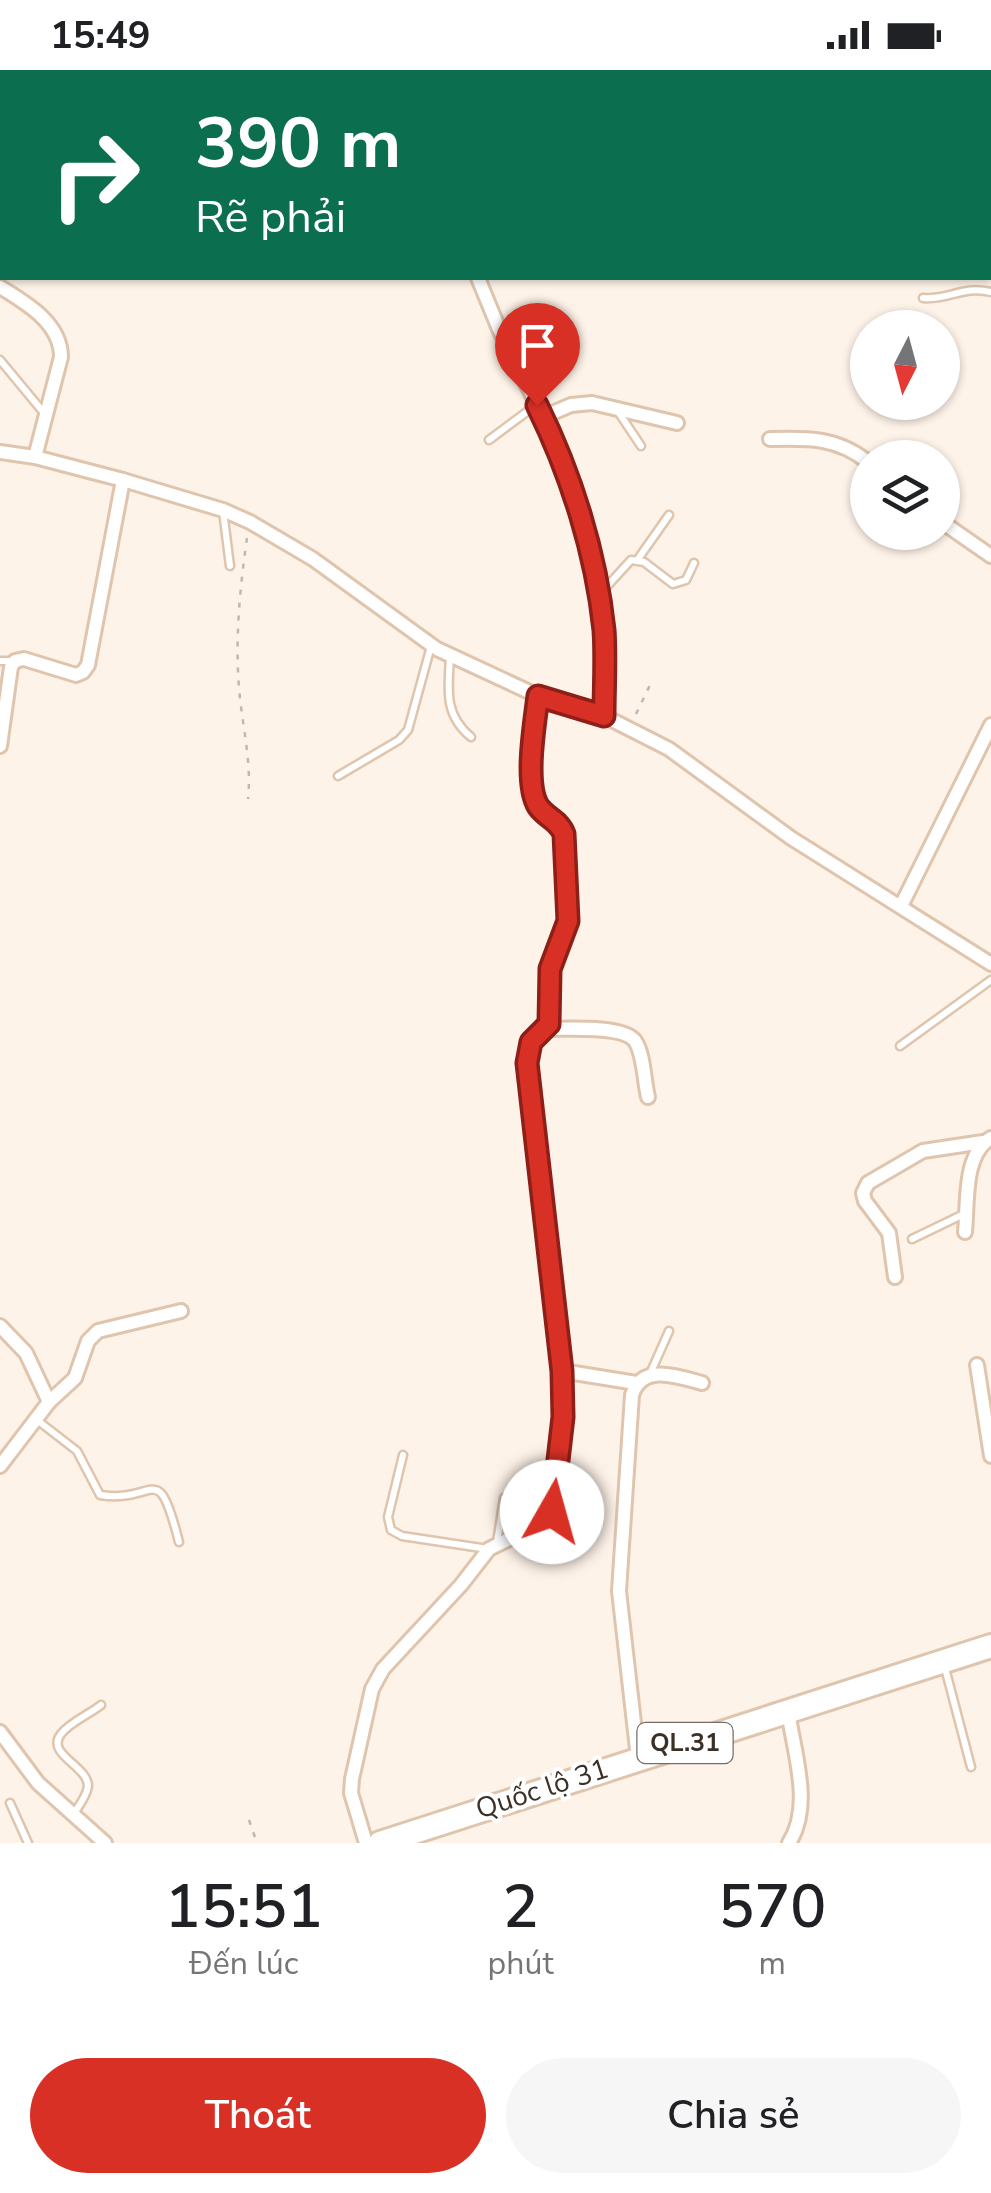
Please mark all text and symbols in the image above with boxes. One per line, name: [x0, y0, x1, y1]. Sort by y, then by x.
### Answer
text: 15:49: [50, 10, 151, 61]
text: 390 m: [195, 96, 401, 192]
icon: right: [30, 110, 160, 240]
text: Rẽ phải: [195, 187, 346, 248]
pin: [495, 303, 580, 406]
north arrow: [850, 310, 960, 420]
map controls: [850, 310, 960, 550]
icon: arrive: [510, 318, 565, 373]
button: layers: [850, 440, 960, 550]
position arrow: [500, 1460, 604, 1564]
road number: QL.31: [638, 1723, 732, 1763]
street label: Quốc lộ 31: [471, 1750, 613, 1828]
text: 15:51: [165, 1866, 323, 1948]
text: 2: [503, 1866, 539, 1948]
text: 570: [718, 1866, 826, 1948]
text: Đến lúc: [189, 1942, 299, 1985]
text: phút: [488, 1942, 554, 1985]
text: m: [759, 1942, 786, 1985]
button: Thoát: [30, 2058, 486, 2173]
button: Chia sẻ: [506, 2058, 961, 2173]

